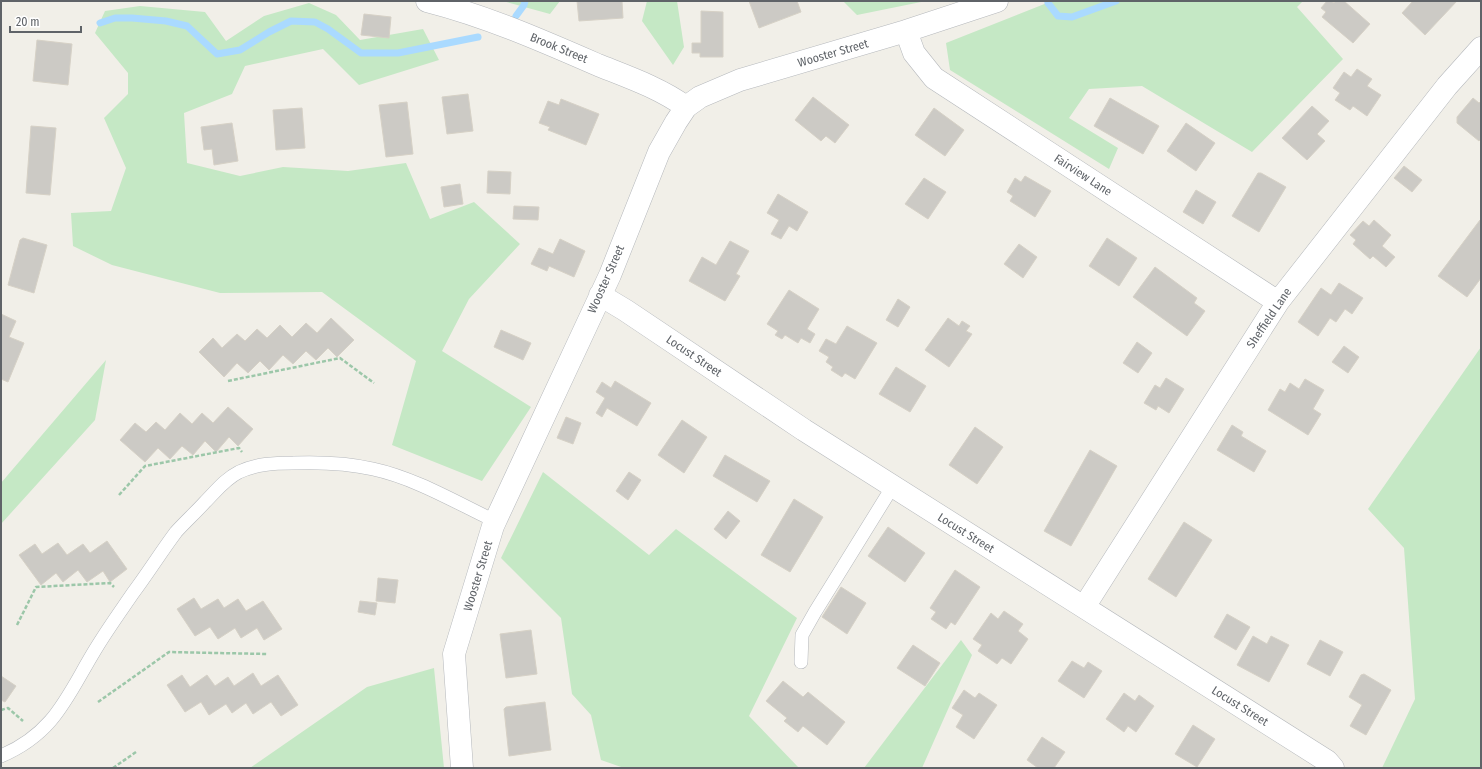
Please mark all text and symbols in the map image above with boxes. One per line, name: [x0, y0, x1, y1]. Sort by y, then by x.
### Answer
scale bar: [10, 8, 81, 34]
text: 20 m: [16, 15, 40, 29]
street label: Brook Street: [528, 30, 590, 66]
street label: Wooster Street: [796, 36, 870, 70]
street label: Fairview Lane: [1052, 151, 1115, 199]
street label: Wooster Street: [585, 243, 627, 315]
street label: Sheffield Lane: [1244, 285, 1294, 351]
street label: Locust Street: [664, 332, 725, 380]
street label: Locust Street: [935, 510, 997, 556]
street label: Wooster Street: [461, 539, 495, 613]
street label: Locust Street: [1209, 683, 1271, 729]

